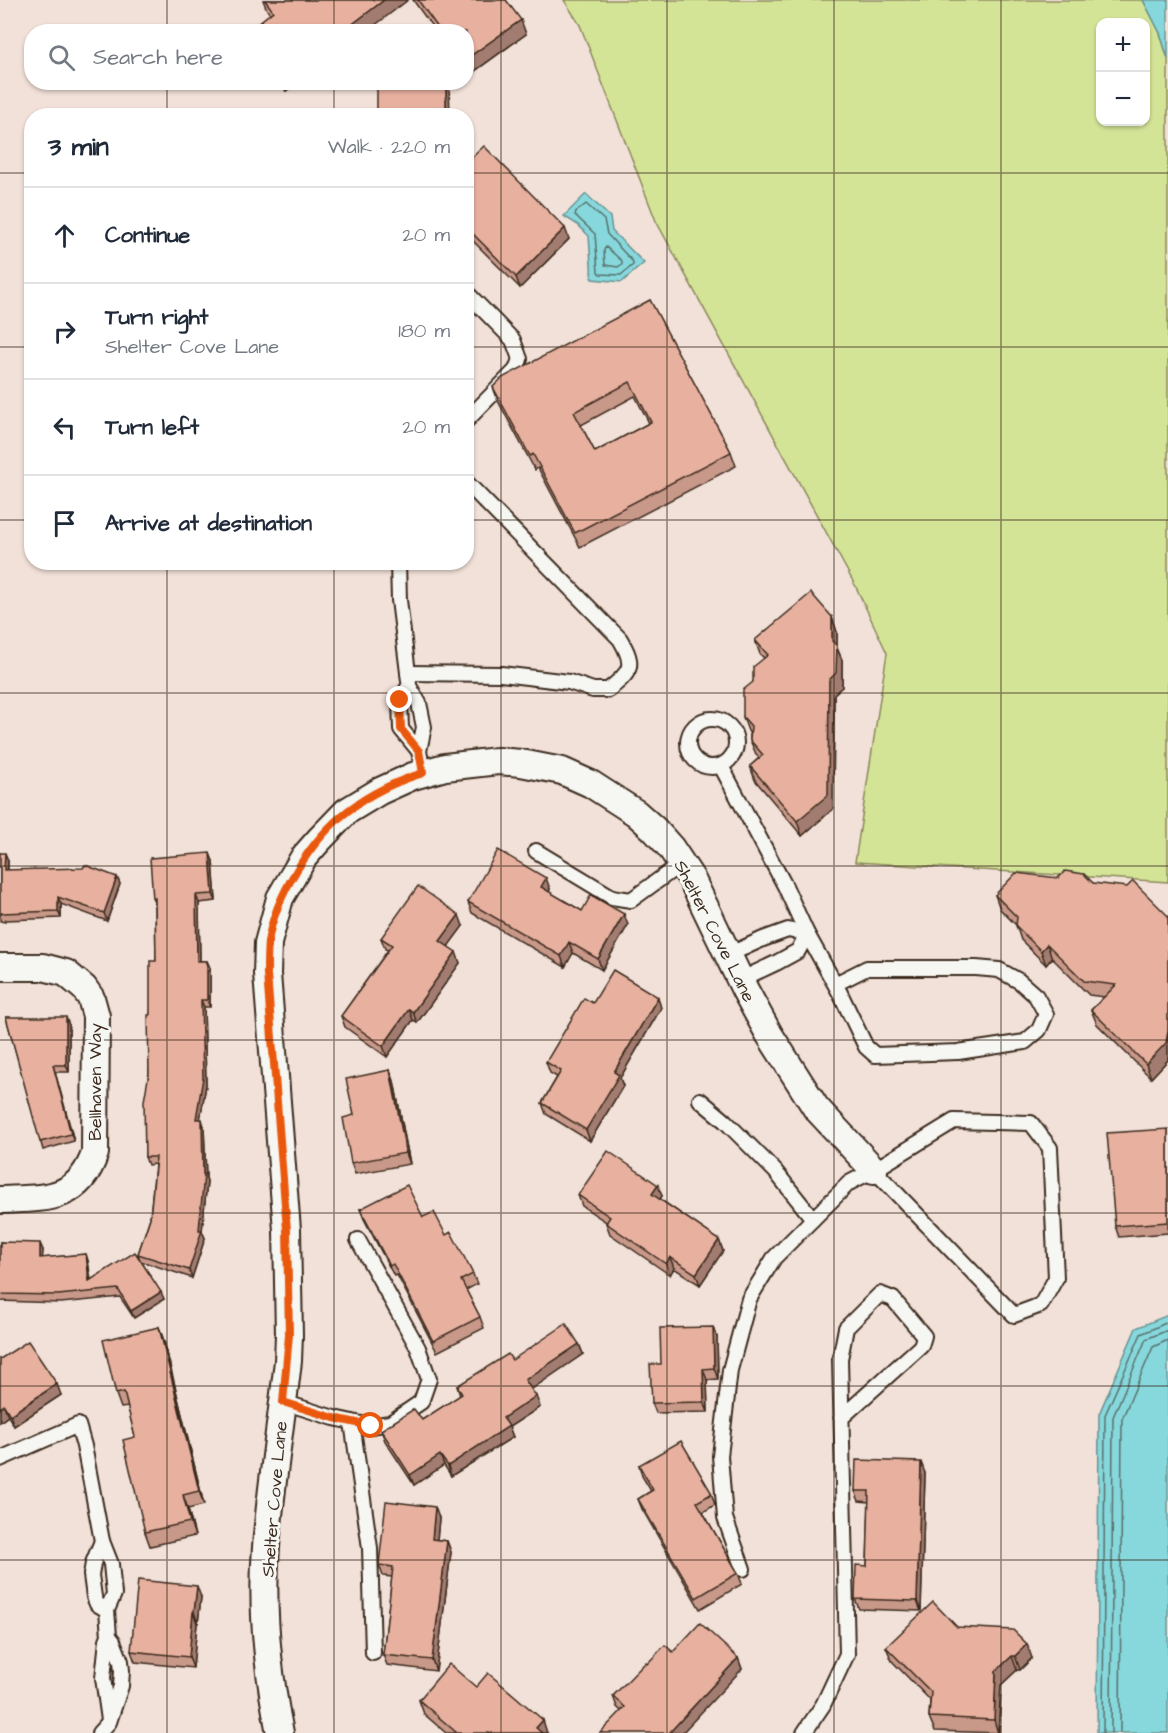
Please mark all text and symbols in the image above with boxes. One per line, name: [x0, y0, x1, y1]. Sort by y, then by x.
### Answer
map controls: [1096, 18, 1150, 126]
button: +: [1096, 18, 1150, 72]
search box: [24, 24, 474, 90]
icon: search: [45, 41, 78, 74]
text: Search here: [93, 42, 223, 73]
button: −: [1096, 72, 1150, 126]
text: 3 min: [48, 129, 109, 165]
text: Walk · 220 m: [328, 133, 450, 161]
icon: ahead: [48, 219, 81, 252]
text: Continue: [105, 220, 190, 251]
text: 20 m: [402, 221, 450, 249]
text: Turn right: [105, 302, 208, 333]
icon: right: [48, 315, 81, 348]
text: 180 m: [398, 317, 450, 345]
text: Shelter Cove Lane: [105, 333, 279, 361]
icon: left: [48, 411, 81, 444]
text: Turn left: [105, 412, 199, 443]
text: 20 m: [402, 413, 450, 441]
icon: arrive: [48, 507, 81, 540]
text: Arrive at destination: [105, 508, 312, 539]
route end: [386, 686, 412, 712]
street label: Shelter Cove Lane: [668, 856, 761, 1007]
street label: Bellhaven Way: [83, 1023, 109, 1141]
route start: [357, 1412, 383, 1438]
street label: Shelter Cove Lane: [255, 1420, 294, 1578]

